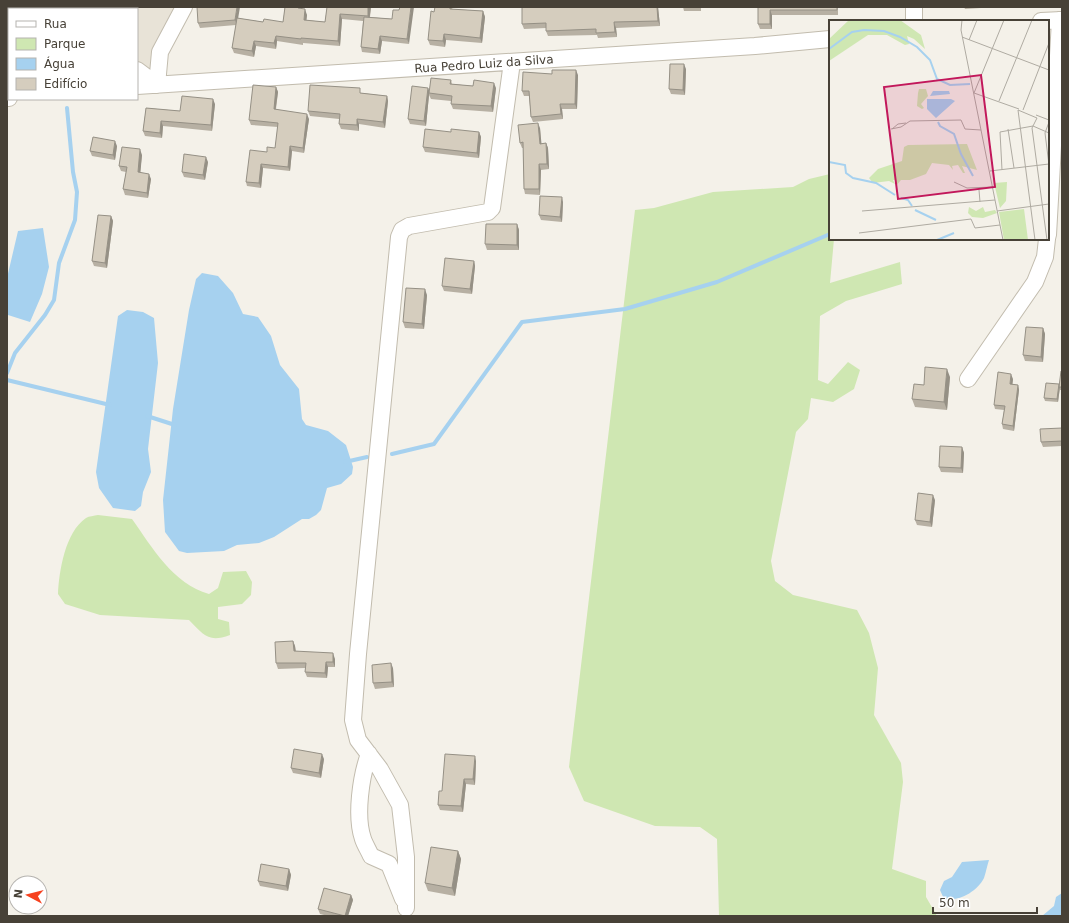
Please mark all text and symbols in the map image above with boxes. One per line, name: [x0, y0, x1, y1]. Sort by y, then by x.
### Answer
legend: [8, 8, 138, 100]
text: Rua: [44, 17, 67, 31]
inset map: [829, 20, 1049, 240]
text: Parque: [44, 37, 85, 51]
street label: Rua Pedro Luiz da Silva: [414, 52, 554, 76]
text: Água: [44, 56, 75, 71]
text: Edifício: [44, 77, 87, 91]
north arrow: [8, 875, 48, 915]
text: N: [12, 888, 26, 899]
scale bar: [933, 889, 1037, 915]
text: 50 m: [939, 896, 970, 910]

